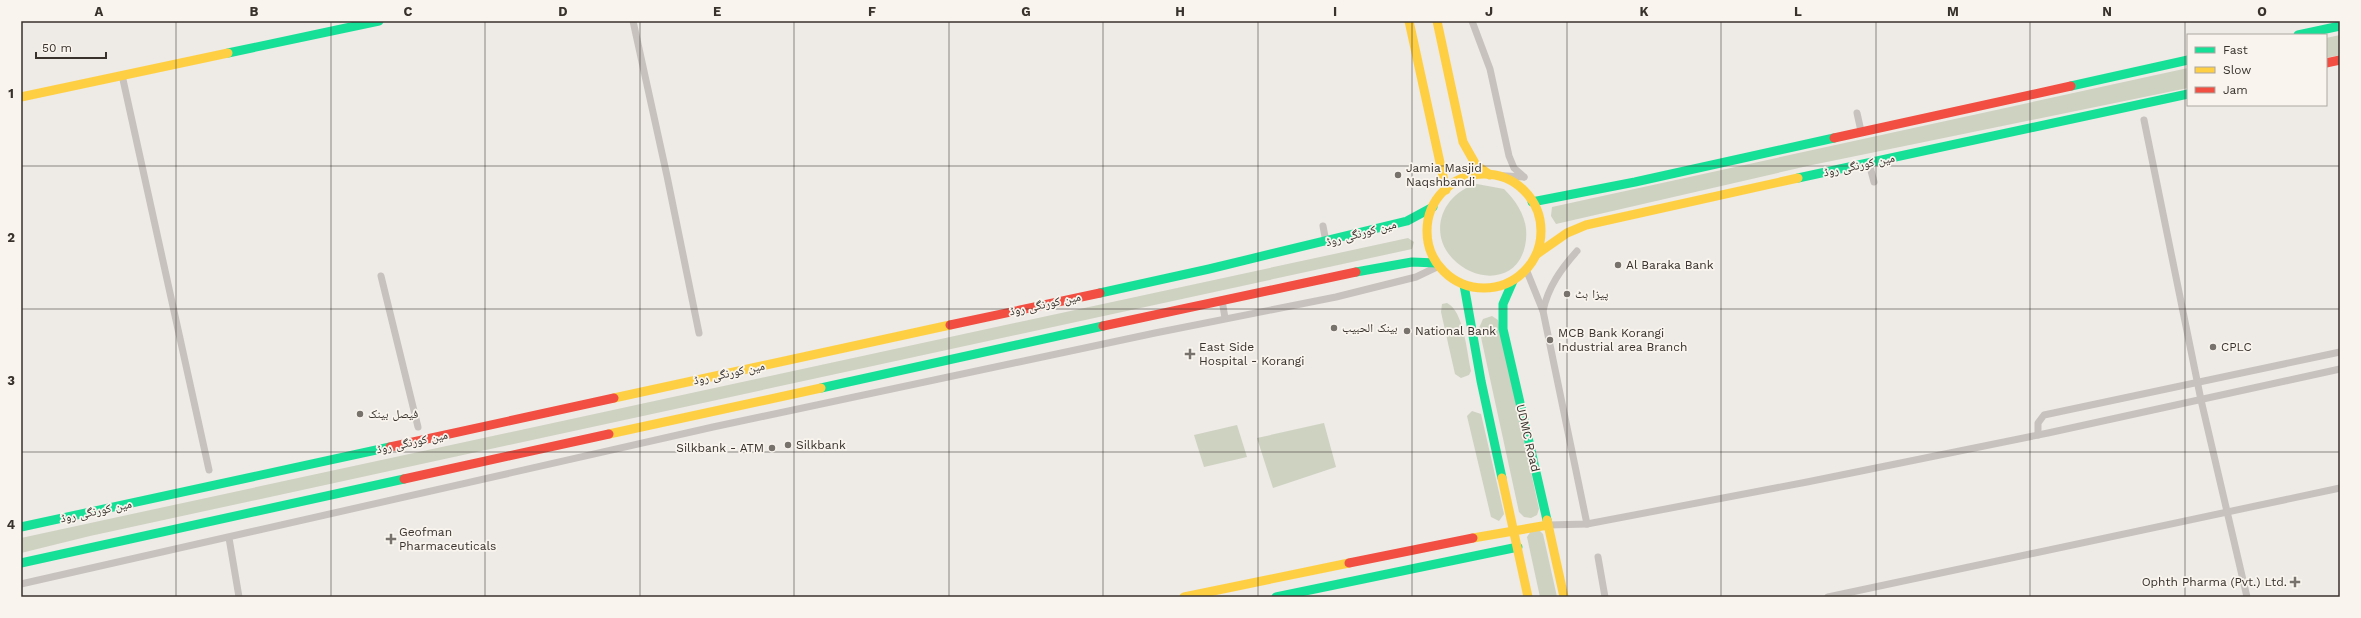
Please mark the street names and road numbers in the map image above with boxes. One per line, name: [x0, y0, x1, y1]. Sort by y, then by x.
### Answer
street label: مین کورنگی روڈ: [1822, 151, 1896, 180]
street label: مین کورنگی روڈ: [1324, 217, 1398, 249]
street label: مین کورنگی روڈ: [1008, 290, 1082, 319]
street label: مین کورنگی روڈ: [692, 359, 766, 388]
street label: UDMC Road: [1513, 403, 1543, 473]
street label: مین کورنگی روڈ: [375, 428, 449, 457]
street label: مین کورنگی روڈ: [59, 497, 133, 526]

